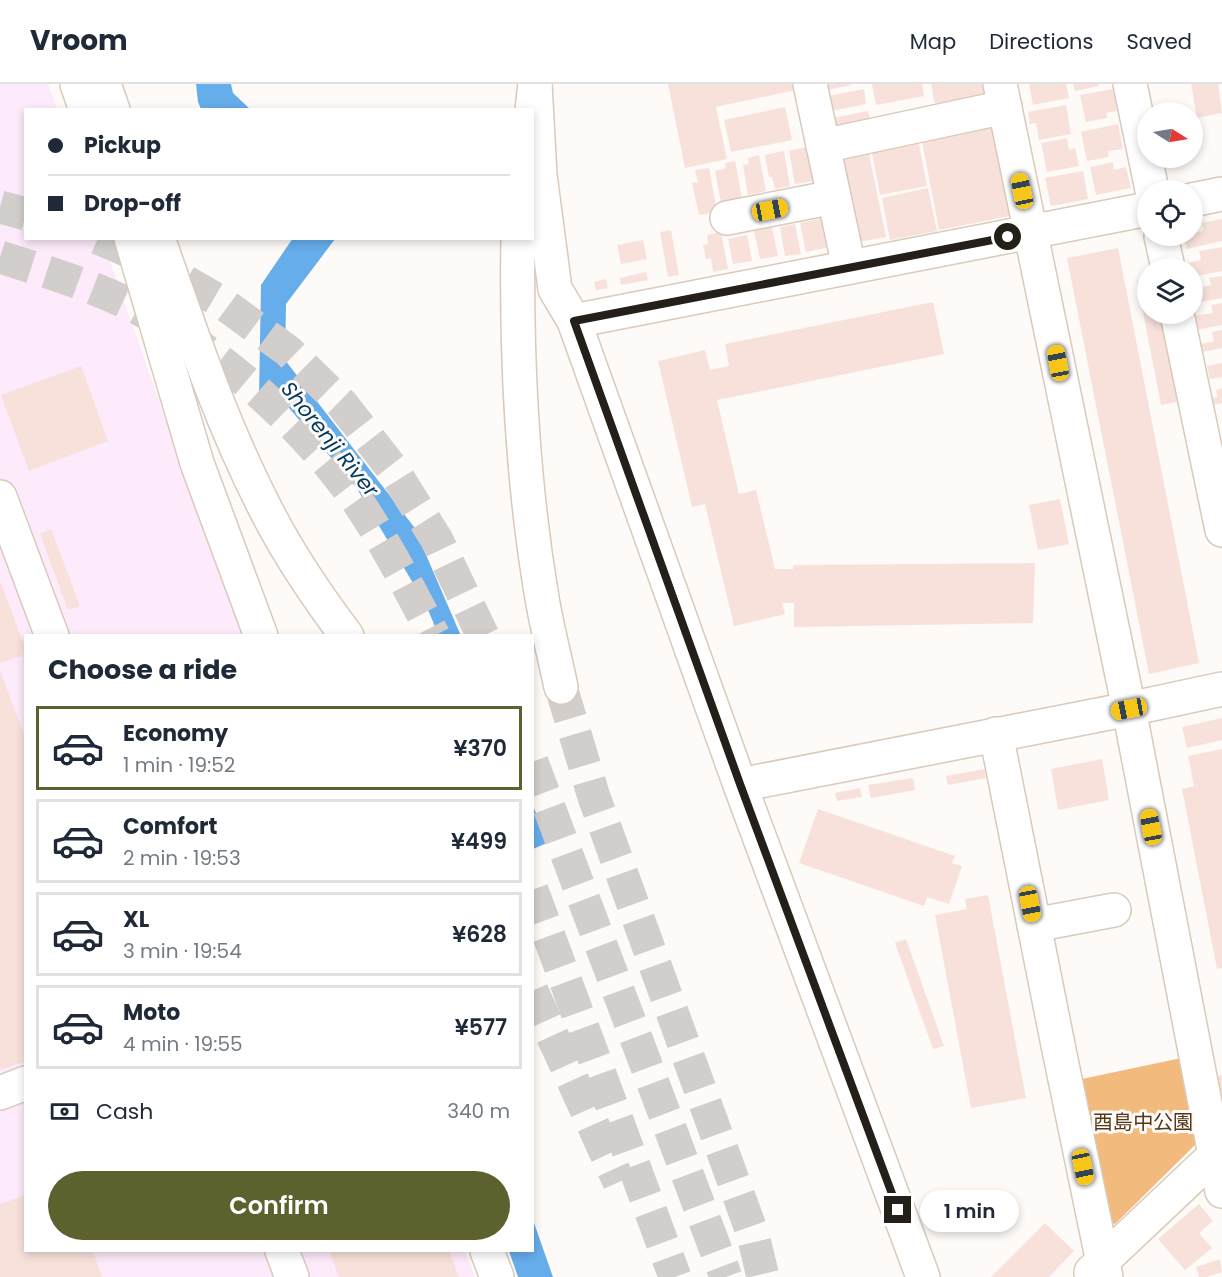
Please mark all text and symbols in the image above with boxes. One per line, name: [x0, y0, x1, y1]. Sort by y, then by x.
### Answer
text: Vroom: [30, 21, 128, 60]
text: Map: [910, 27, 956, 56]
text: Directions: [989, 27, 1093, 56]
text: Saved: [1126, 27, 1192, 56]
north arrow: [1137, 102, 1203, 168]
map controls: [1137, 102, 1203, 324]
text: Pickup: [84, 130, 161, 161]
car: [1009, 172, 1035, 210]
button: locate: [1137, 180, 1203, 246]
text: Drop-off: [84, 188, 181, 219]
car: [751, 198, 789, 222]
route start: [994, 223, 1021, 250]
button: layers: [1137, 258, 1203, 324]
car: [1046, 344, 1070, 382]
water label: Shorenji River: [274, 375, 386, 504]
text: Choose a ride: [48, 651, 237, 688]
car: [1110, 697, 1148, 721]
text: Economy: [123, 718, 228, 749]
icon: car: [51, 721, 105, 775]
text: ¥370: [454, 733, 507, 764]
text: 1 min · 19:52: [123, 751, 235, 779]
car: [1139, 808, 1163, 846]
text: Comfort: [123, 811, 217, 842]
icon: car: [51, 814, 105, 868]
text: ¥499: [451, 826, 507, 857]
text: 2 min · 19:53: [123, 844, 241, 872]
car: [1018, 885, 1042, 923]
text: XL: [123, 904, 149, 935]
icon: car: [51, 907, 105, 961]
text: ¥628: [452, 919, 507, 950]
text: 3 min · 19:54: [123, 937, 242, 965]
text: Moto: [123, 997, 180, 1028]
icon: car: [51, 1000, 105, 1054]
text: ¥577: [455, 1012, 507, 1043]
text: 4 min · 19:55: [123, 1030, 243, 1058]
icon: cash: [48, 1095, 81, 1128]
text: Cash: [96, 1096, 153, 1127]
text: 340 m: [447, 1097, 510, 1125]
park label: 酉島中公園: [1093, 1108, 1193, 1136]
car: [1070, 1148, 1096, 1186]
button: Confirm: [48, 1171, 510, 1240]
callout: 1 min: [919, 1189, 1018, 1231]
route end: [884, 1196, 911, 1223]
text: 1 min: [944, 1197, 995, 1225]

